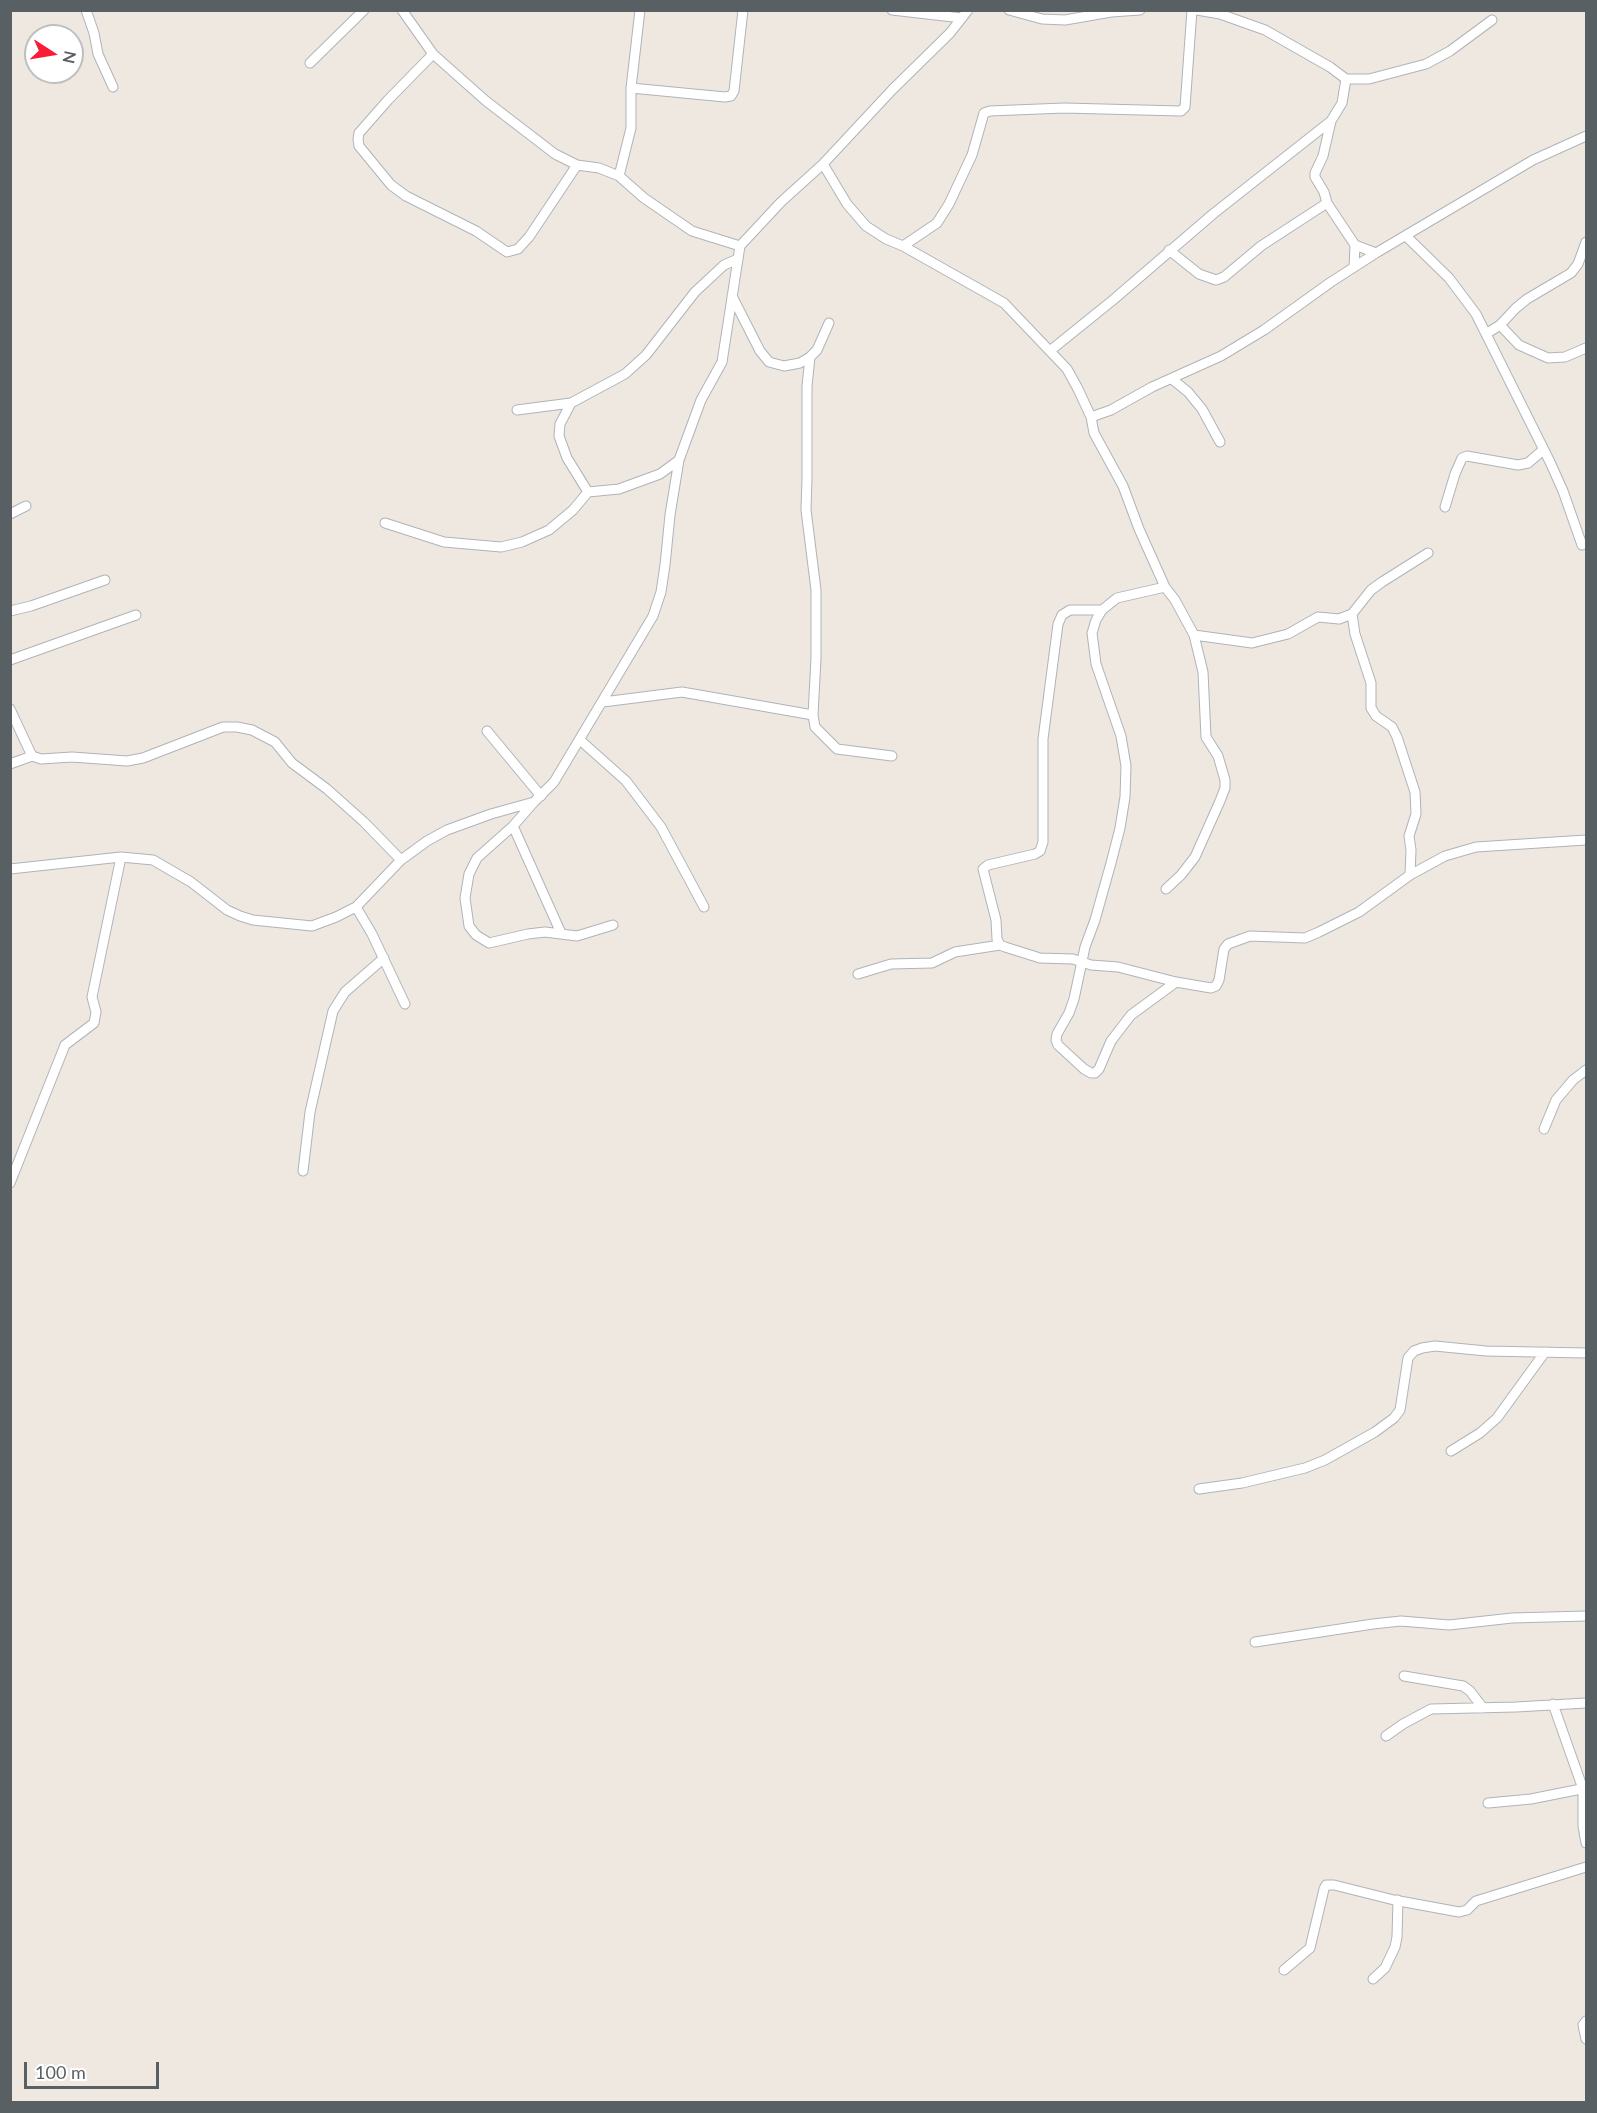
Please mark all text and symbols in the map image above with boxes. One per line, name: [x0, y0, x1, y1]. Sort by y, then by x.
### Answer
north arrow: [24, 24, 84, 84]
text: N: [60, 49, 81, 65]
scale bar: [27, 2050, 162, 2088]
text: 100 m: [35, 2061, 86, 2083]

